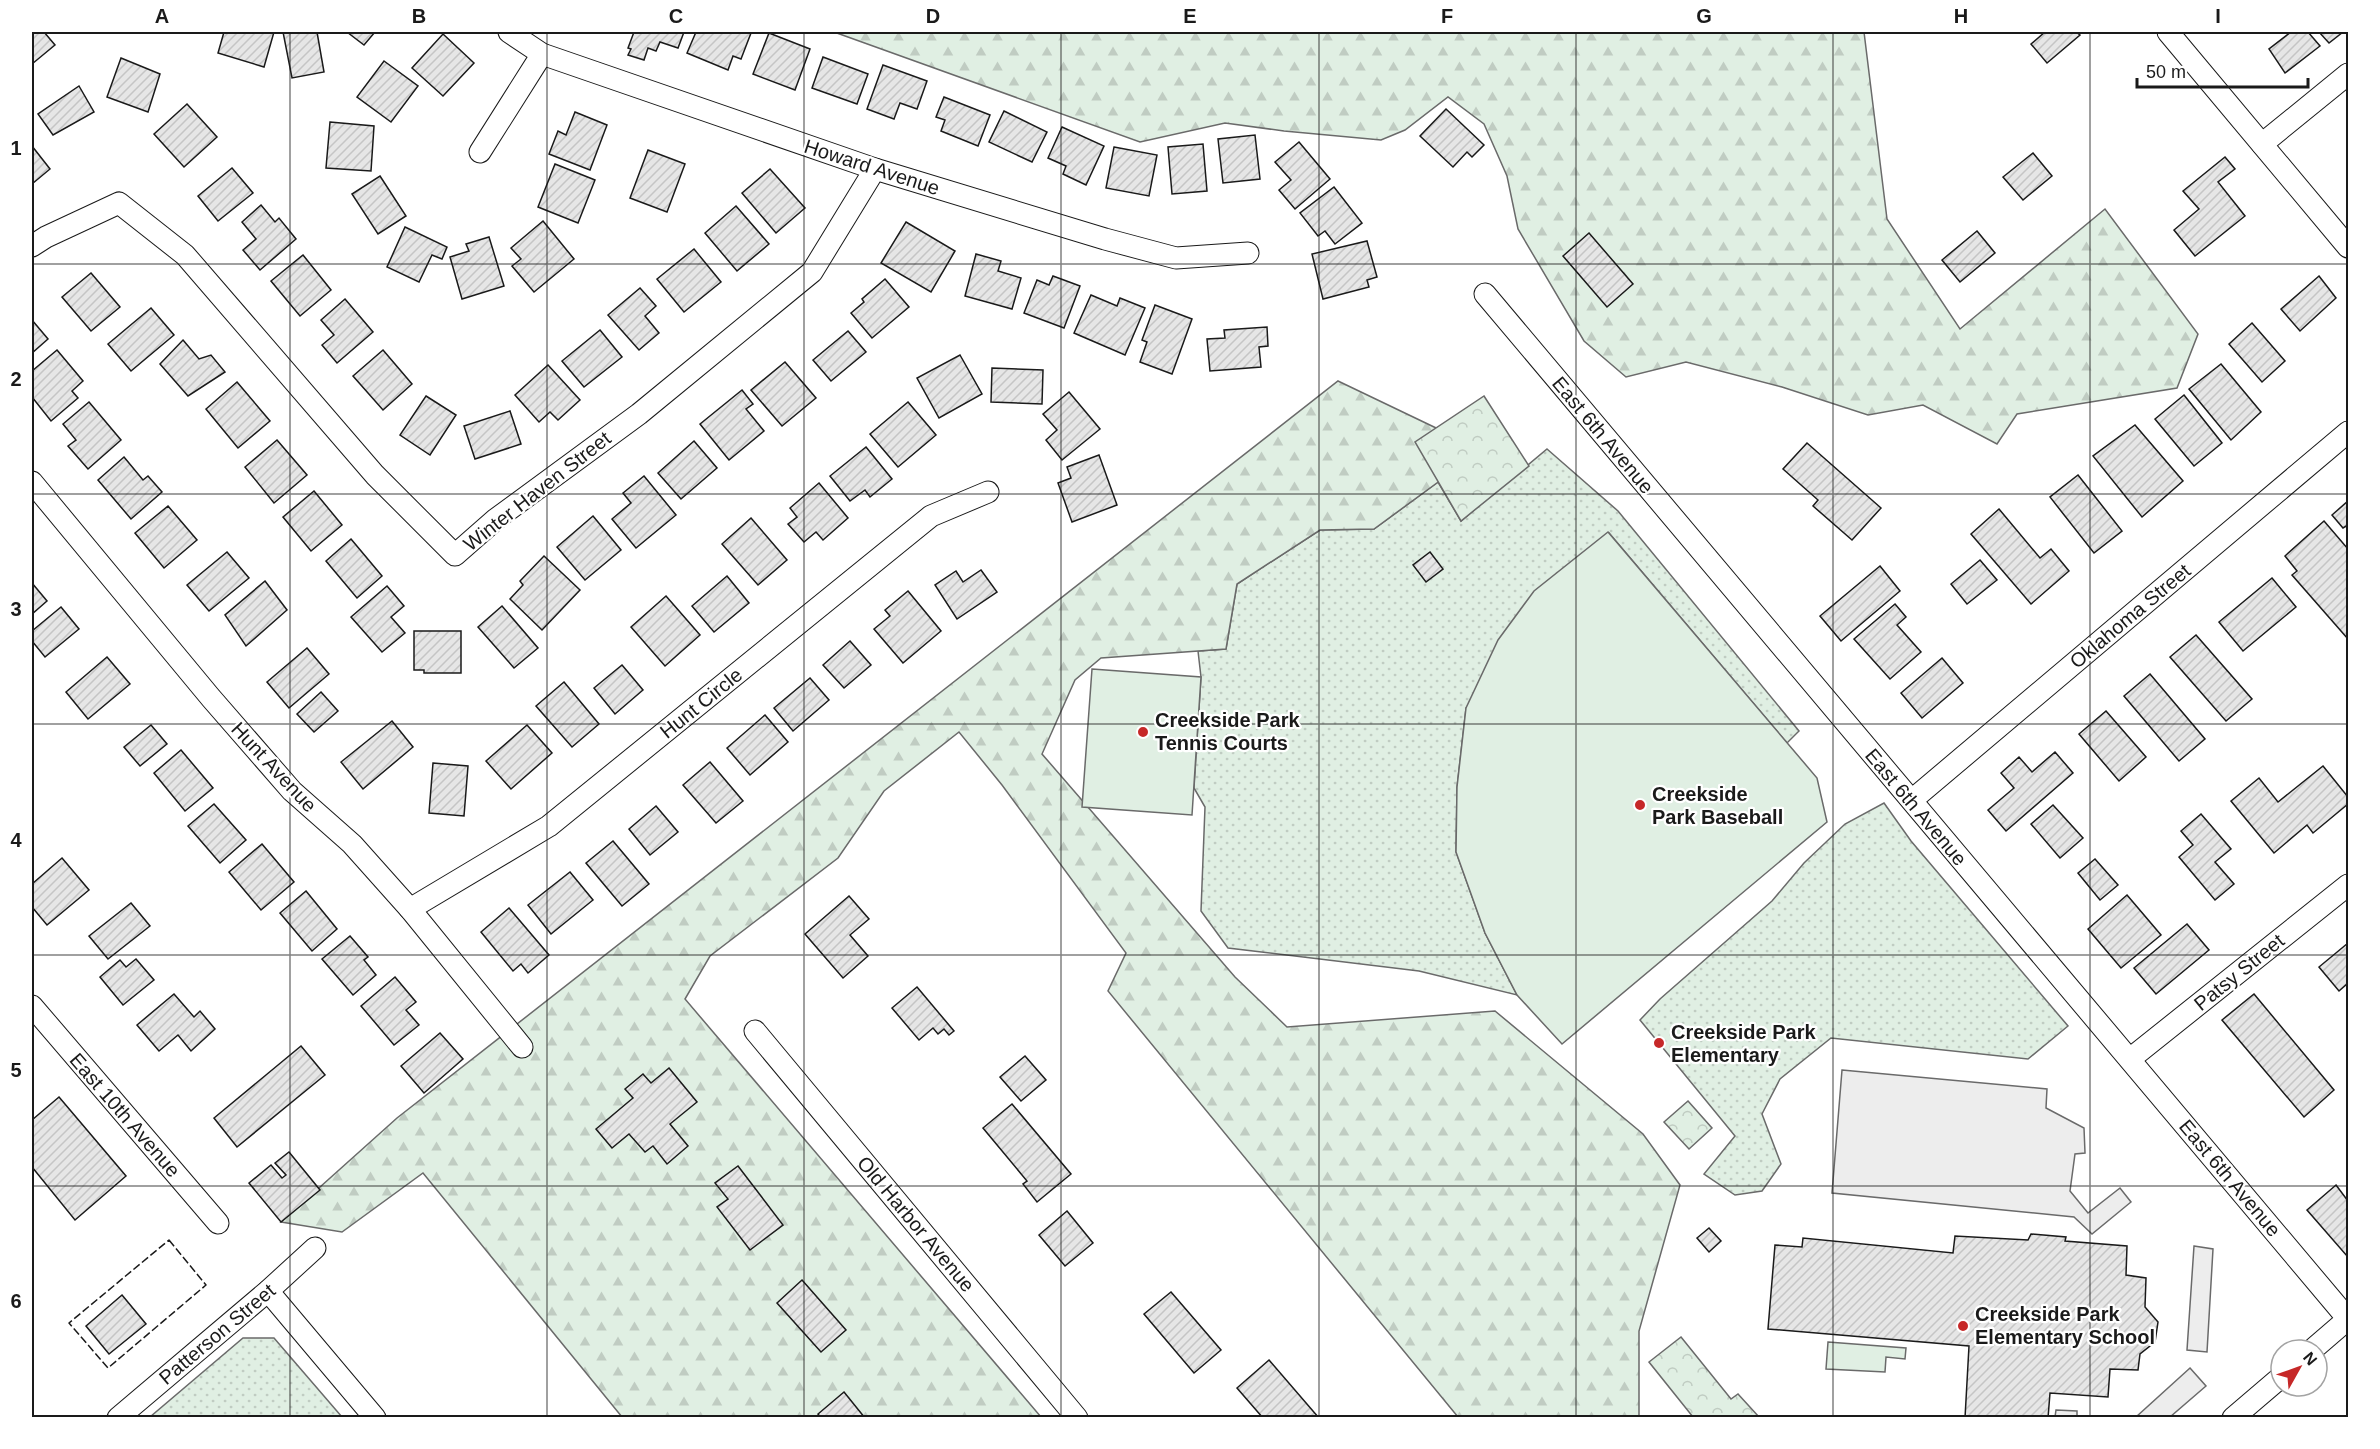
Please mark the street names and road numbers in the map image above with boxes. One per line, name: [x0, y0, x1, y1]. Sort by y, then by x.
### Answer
street label: Howard Avenue: [802, 135, 942, 199]
street label: East 6th Avenue: [1548, 372, 1658, 498]
street label: Winter Haven Street: [459, 427, 615, 555]
street label: Oklahoma Street: [2065, 559, 2195, 673]
street label: Hunt Circle: [656, 663, 746, 743]
street label: Hunt Avenue: [227, 718, 321, 816]
street label: East 6th Avenue: [1861, 744, 1971, 870]
street label: Patsy Street: [2190, 929, 2289, 1015]
street label: East 10th Avenue: [65, 1049, 185, 1181]
street label: East 6th Avenue: [2175, 1115, 2285, 1241]
street label: Old Harbor Avenue: [853, 1152, 979, 1296]
street label: Patterson Street: [155, 1279, 280, 1389]

